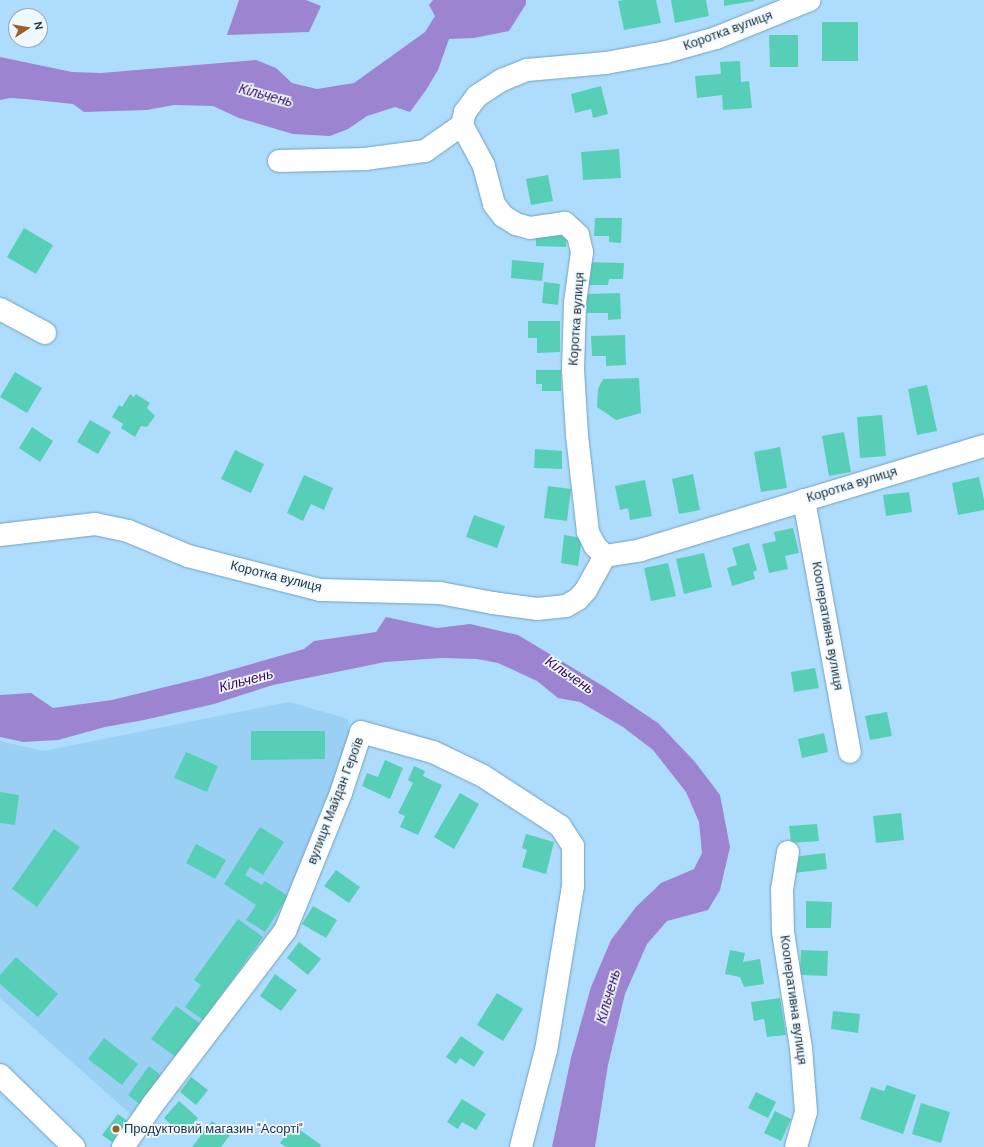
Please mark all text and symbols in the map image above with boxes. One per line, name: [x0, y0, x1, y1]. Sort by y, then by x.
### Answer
north arrow: [8, 8, 48, 48]
street label: Коротка вулиця: [681, 8, 775, 54]
text: N: [31, 20, 46, 31]
water label: Кільчень: [237, 80, 295, 110]
street label: Коротка вулиця: [566, 272, 588, 366]
street label: Коротка вулиця: [805, 464, 899, 506]
street label: Коротка вулиця: [229, 558, 323, 596]
street label: Кооперативна вулиця: [808, 560, 846, 692]
water label: Кільчень: [542, 653, 598, 697]
water label: Кільчень: [217, 665, 275, 695]
street label: вулиця Майдан Героїв: [305, 735, 367, 867]
street label: Кооперативна вулиця: [776, 934, 810, 1066]
water label: Кільчень: [592, 967, 624, 1025]
place label: Продуктовий магазин "Асорті": [124, 1121, 303, 1137]
marker: Продуктовий магазин "Асорті": [111, 1124, 121, 1134]

